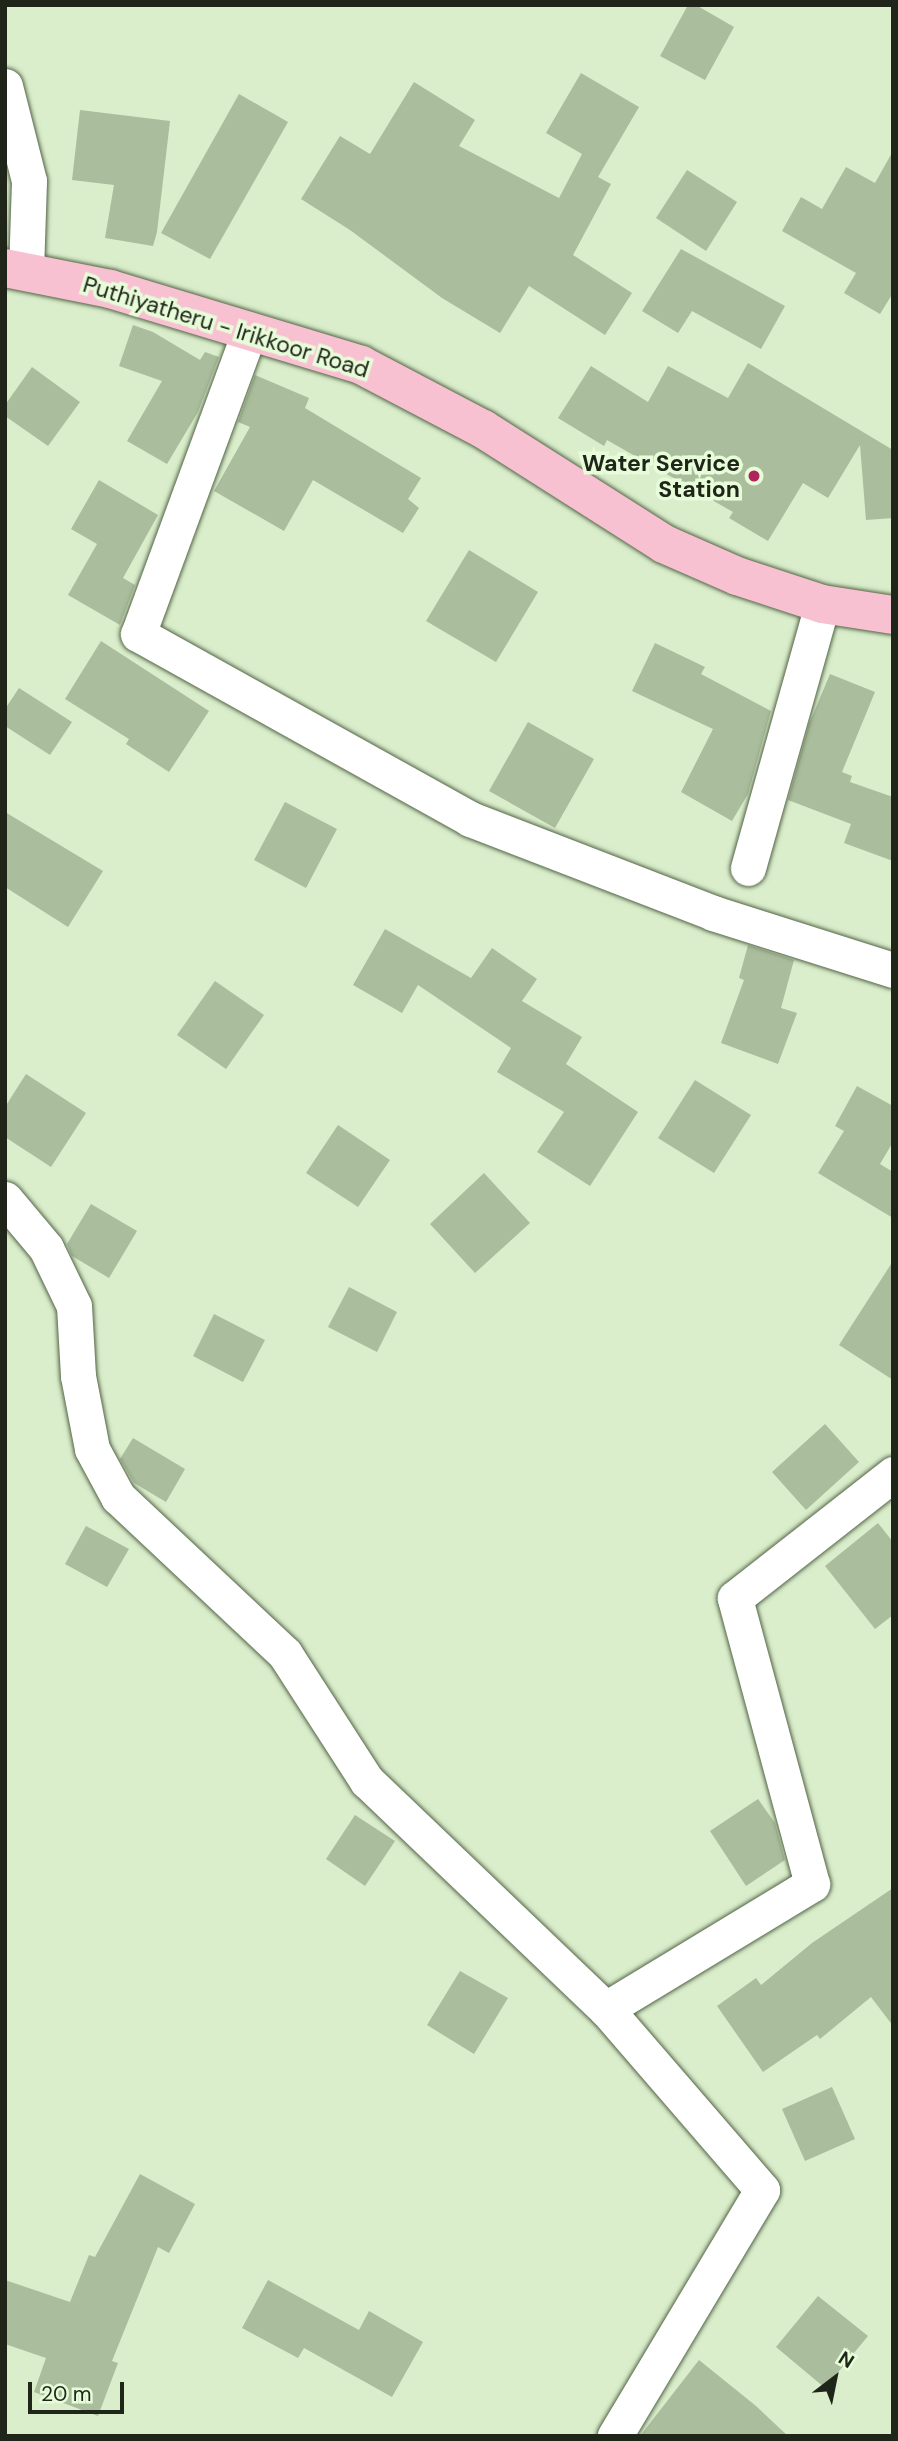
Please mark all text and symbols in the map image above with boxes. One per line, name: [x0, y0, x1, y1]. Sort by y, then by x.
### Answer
street label: Puthiyatheru - Irikkoor Road: [80, 270, 372, 384]
place label: Water Service Station: [582, 449, 740, 503]
marker: Water Service Station: [746, 468, 762, 484]
north arrow: [800, 2343, 870, 2413]
text: N: [834, 2345, 859, 2374]
scale bar: [32, 2368, 128, 2412]
text: 20 m: [41, 2380, 92, 2408]

